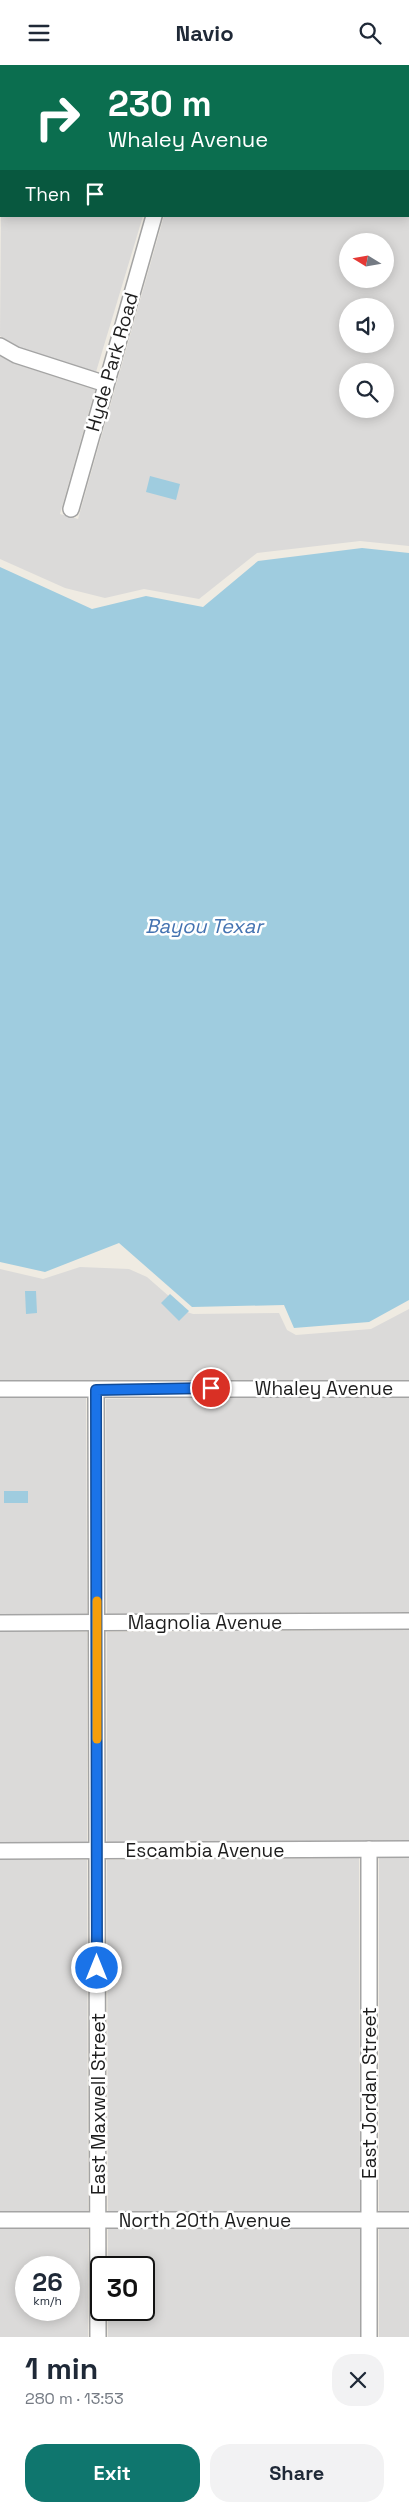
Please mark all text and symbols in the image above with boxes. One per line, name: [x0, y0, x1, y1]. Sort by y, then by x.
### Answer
icon: menu: [25, 19, 53, 47]
text: Navio: [175, 19, 234, 47]
icon: search: [356, 19, 384, 47]
text: 230 m: [108, 82, 212, 126]
icon: right: [25, 85, 90, 150]
text: Whaley Avenue: [108, 125, 268, 153]
icon: arrive: [81, 180, 109, 208]
text: Then: [25, 182, 71, 207]
north arrow: [339, 233, 394, 287]
map controls: [339, 233, 394, 418]
street label: Hyde Park Road: [80, 290, 144, 434]
button: sound: [339, 298, 394, 353]
button: search: [339, 363, 394, 418]
water label: Bayou Texar: [145, 913, 265, 939]
pin: [190, 1367, 232, 1409]
icon: arrive: [197, 1374, 225, 1402]
street label: Whaley Avenue: [255, 1376, 393, 1401]
street label: Magnolia Avenue: [128, 1610, 282, 1635]
street label: Escambia Avenue: [126, 1838, 284, 1863]
position arrow: [70, 1941, 122, 1993]
street label: East Jordan Street: [357, 2007, 382, 2179]
street label: East Maxwell Street: [86, 2013, 111, 2195]
street label: North 20th Avenue: [119, 2208, 291, 2233]
speed limit sign: 30: [90, 2256, 155, 2321]
text: 26: [32, 2266, 63, 2298]
text: km/h: [33, 2293, 62, 2309]
text: 1 min: [25, 2349, 98, 2388]
button: close: [332, 2354, 384, 2406]
text: 280 m · 13:53: [25, 2388, 124, 2409]
button: Exit: [25, 2444, 200, 2502]
button: Share: [210, 2444, 384, 2502]

